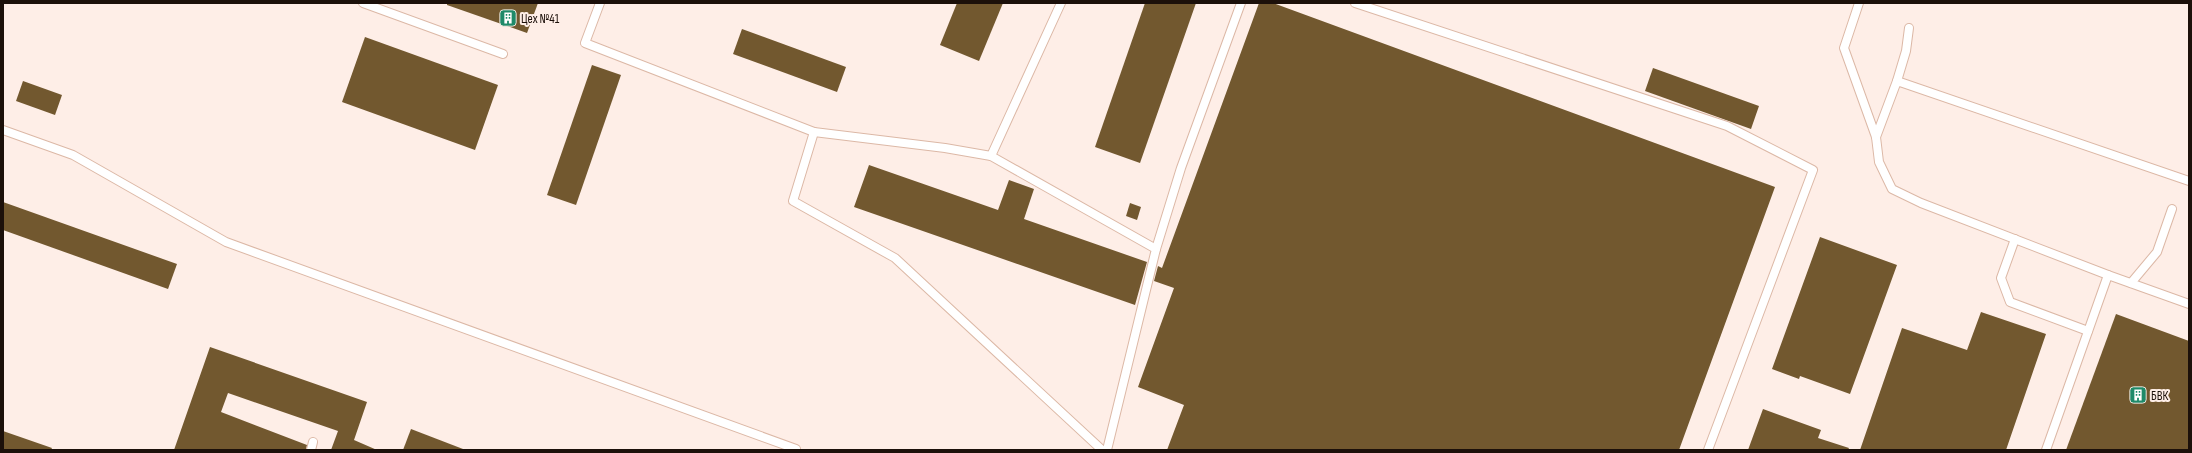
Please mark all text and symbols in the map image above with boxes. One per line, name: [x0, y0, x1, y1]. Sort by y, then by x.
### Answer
building icon: Цех №41: [498, 8, 518, 28]
place label: Цех №41: [521, 11, 560, 27]
building icon: БВК: [2128, 385, 2148, 405]
place label: БВК: [2151, 388, 2168, 404]

